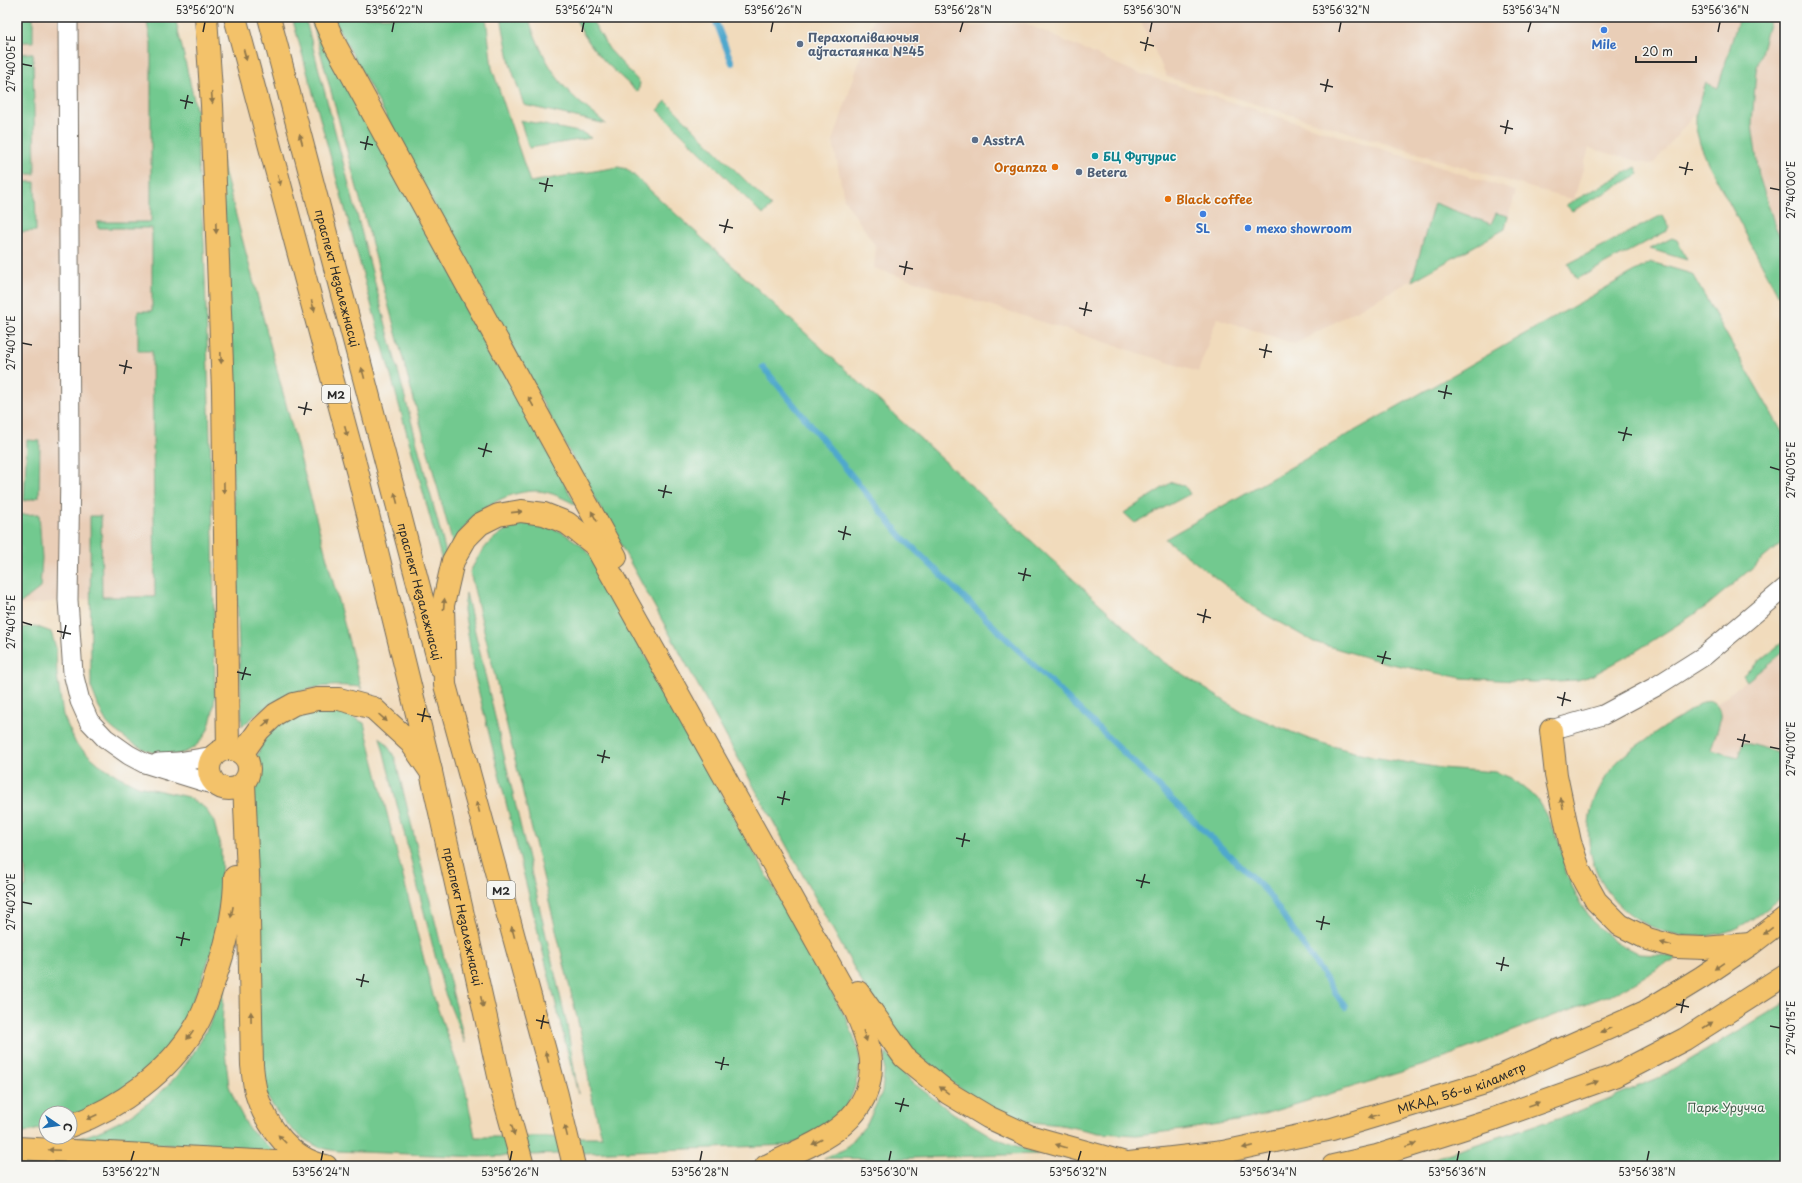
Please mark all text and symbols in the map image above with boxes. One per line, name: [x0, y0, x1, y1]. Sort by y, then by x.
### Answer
text: 53°56'20"N: [176, 2, 234, 17]
text: 53°56'22"N: [365, 2, 423, 17]
text: 53°56'24"N: [555, 2, 613, 17]
text: 53°56'26"N: [744, 2, 802, 17]
text: 53°56'28"N: [934, 2, 992, 17]
text: 53°56'30"N: [1123, 2, 1181, 17]
text: 53°56'32"N: [1312, 2, 1370, 17]
text: 53°56'34"N: [1502, 2, 1560, 17]
text: 53°56'36"N: [1691, 2, 1749, 17]
marker: Mile: [1599, 25, 1609, 35]
place label: Перахопліваючыя аўтастаянка №45: [808, 28, 924, 60]
place label: Mile: [1591, 35, 1617, 53]
text: 27°40'05"E: [3, 36, 18, 93]
scale bar: [1636, 38, 1696, 64]
marker: Перахопліваючыя аўтастаянка №45: [795, 39, 805, 49]
text: 20 m: [1642, 42, 1673, 60]
one-way arrow: [242, 49, 248, 61]
one-way arrow: [208, 92, 215, 104]
place label: AsstrA: [982, 131, 1025, 149]
one-way arrow: [298, 133, 304, 145]
marker: AsstrA: [970, 135, 980, 145]
place label: БЦ Футурис: [1103, 147, 1177, 165]
marker: БЦ Футурис: [1090, 151, 1100, 161]
place label: Organza: [994, 158, 1047, 176]
text: 27°40'00"E: [1783, 161, 1798, 219]
marker: Organza: [1050, 162, 1060, 172]
place label: Betera: [1087, 163, 1128, 181]
marker: Betera: [1074, 167, 1084, 177]
one-way arrow: [276, 174, 282, 186]
place label: Black coffee: [1176, 190, 1253, 208]
marker: Black coffee: [1163, 194, 1173, 204]
street label: праспект Незалежнасці: [311, 207, 364, 349]
marker: SL: [1198, 209, 1208, 219]
place label: SL: [1196, 219, 1210, 237]
place label: mexo showroom: [1256, 219, 1352, 237]
one-way arrow: [212, 222, 219, 234]
marker: mexo showroom: [1243, 223, 1253, 233]
one-way arrow: [310, 299, 316, 312]
text: 27°40'10"E: [3, 315, 18, 371]
one-way arrow: [218, 352, 225, 364]
one-way arrow: [360, 367, 366, 379]
road number: М2: [322, 385, 350, 403]
one-way arrow: [528, 396, 535, 408]
one-way arrow: [344, 425, 350, 437]
text: 27°40'05"E: [1783, 442, 1798, 499]
one-way arrow: [221, 482, 227, 495]
one-way arrow: [393, 492, 399, 504]
one-way arrow: [511, 509, 523, 515]
one-way arrow: [590, 510, 597, 522]
street label: праспект Незалежнасці: [393, 521, 447, 662]
text: 27°40'15"E: [3, 595, 18, 649]
one-way arrow: [441, 598, 447, 610]
one-way arrow: [378, 714, 388, 723]
one-way arrow: [260, 719, 271, 728]
text: 27°40'10"E: [1783, 721, 1798, 777]
one-way arrow: [1558, 797, 1564, 810]
one-way arrow: [475, 800, 481, 813]
street label: праспект Незалежнасці: [439, 845, 488, 988]
text: 27°40'20"E: [3, 873, 18, 931]
road number: М2: [487, 881, 515, 899]
one-way arrow: [228, 906, 234, 919]
one-way arrow: [509, 926, 515, 938]
one-way arrow: [1763, 927, 1774, 935]
one-way arrow: [1660, 941, 1672, 947]
one-way arrow: [1714, 962, 1724, 970]
one-way arrow: [480, 996, 486, 1008]
text: 27°40'15"E: [1783, 1001, 1798, 1055]
one-way arrow: [248, 1010, 254, 1023]
one-way arrow: [1703, 1021, 1714, 1028]
one-way arrow: [1600, 1027, 1612, 1033]
one-way arrow: [186, 1029, 194, 1040]
one-way arrow: [862, 1031, 868, 1043]
one-way arrow: [544, 1051, 550, 1063]
street label: МКАД, 56-ы кіламетр: [1395, 1057, 1528, 1118]
one-way arrow: [1587, 1080, 1599, 1086]
one-way arrow: [939, 1086, 950, 1094]
park label: Парк Уручча: [1687, 1098, 1765, 1116]
one-way arrow: [1529, 1101, 1541, 1107]
north arrow: [38, 1105, 78, 1145]
one-way arrow: [1368, 1113, 1380, 1119]
one-way arrow: [86, 1114, 98, 1120]
text: С: [59, 1121, 77, 1133]
one-way arrow: [510, 1124, 516, 1136]
one-way arrow: [562, 1124, 568, 1137]
one-way arrow: [277, 1134, 287, 1144]
one-way arrow: [811, 1139, 823, 1145]
one-way arrow: [1405, 1142, 1417, 1148]
one-way arrow: [1055, 1143, 1067, 1149]
one-way arrow: [1242, 1144, 1254, 1150]
one-way arrow: [47, 1147, 60, 1153]
text: 53°56'22"N: [102, 1164, 160, 1179]
text: 53°56'24"N: [292, 1164, 350, 1179]
text: 53°56'26"N: [481, 1164, 539, 1179]
text: 53°56'28"N: [671, 1164, 729, 1179]
text: 53°56'30"N: [860, 1164, 918, 1179]
text: 53°56'32"N: [1049, 1164, 1107, 1179]
text: 53°56'34"N: [1239, 1164, 1297, 1179]
text: 53°56'36"N: [1428, 1164, 1486, 1179]
text: 53°56'38"N: [1618, 1164, 1676, 1179]

